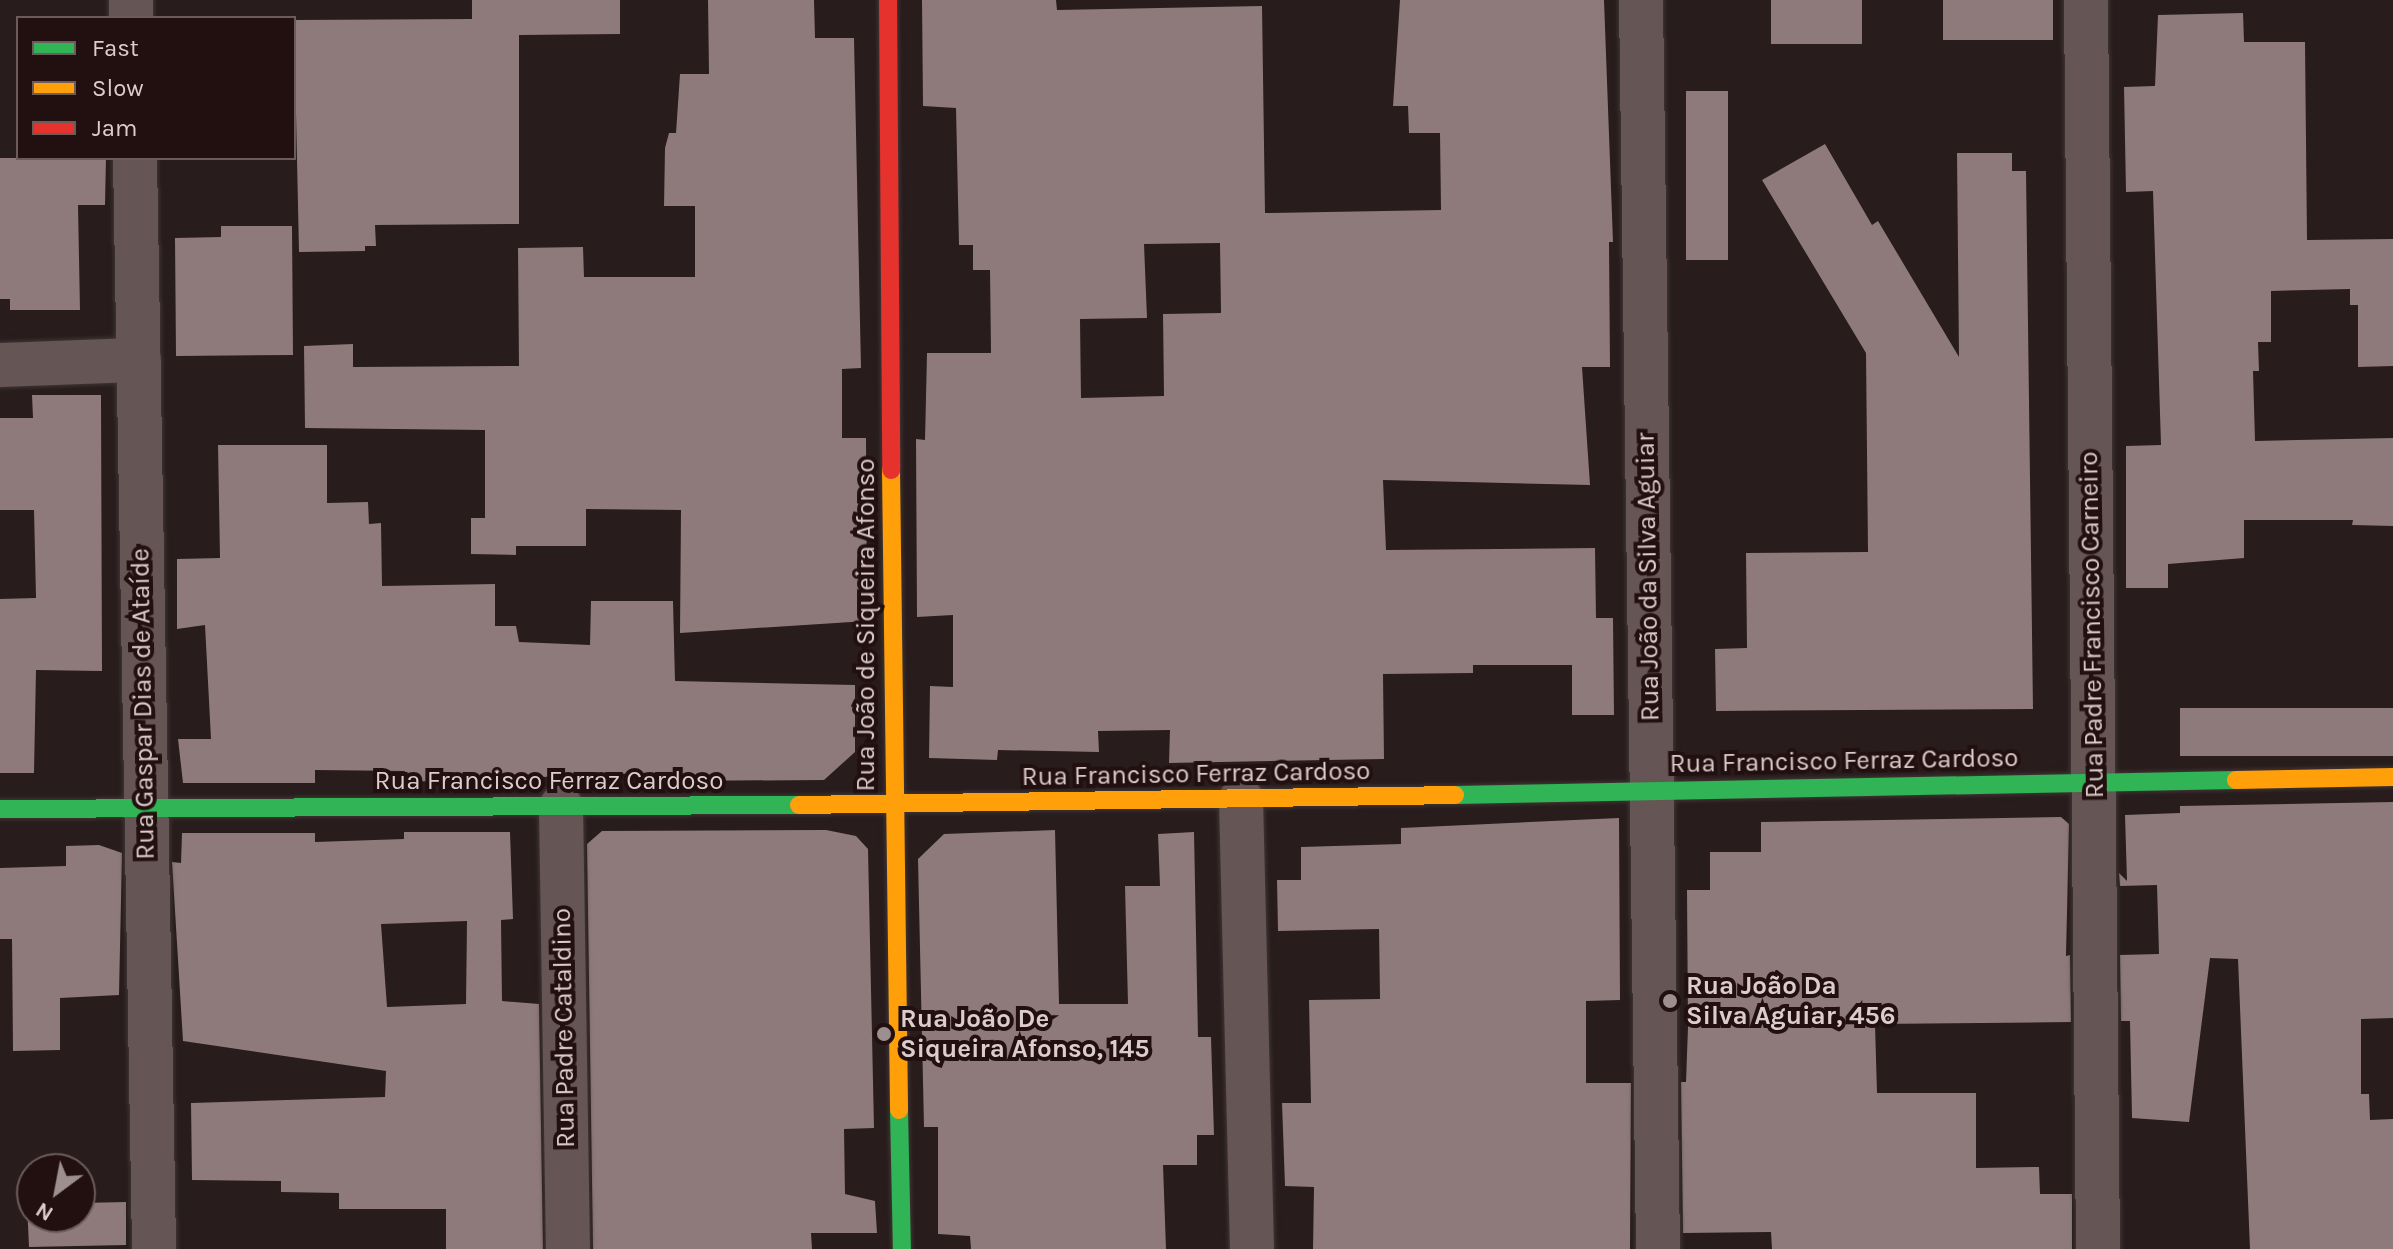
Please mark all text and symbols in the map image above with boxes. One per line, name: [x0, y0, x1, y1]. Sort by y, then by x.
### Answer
legend: [16, 16, 296, 160]
text: Fast: [92, 34, 139, 62]
text: Slow: [92, 74, 144, 102]
text: Jam: [92, 114, 137, 142]
street label: Rua João da Silva Aguiar: [1630, 432, 1666, 722]
street label: Rua Padre Francisco Carneiro: [2073, 451, 2111, 799]
street label: Rua João de Siqueira Afonso: [850, 458, 882, 792]
street label: Rua Gaspar Dias de Ataíde: [125, 548, 161, 860]
street label: Rua Francisco Ferraz Cardoso: [1669, 742, 2019, 780]
street label: Rua Francisco Ferraz Cardoso: [1021, 755, 1371, 793]
street label: Rua Francisco Ferraz Cardoso: [375, 765, 723, 797]
street label: Rua Padre Cataldino: [546, 908, 582, 1148]
place label: Rua João Da Silva Aguiar, 456: [1686, 970, 1895, 1032]
marker: Rua João Da Silva Aguiar, 456: [1661, 992, 1679, 1010]
place label: Rua João De Siqueira Afonso, 145: [900, 1003, 1149, 1064]
marker: Rua João De Siqueira Afonso, 145: [875, 1025, 893, 1043]
north arrow: [16, 1153, 96, 1233]
text: N: [31, 1196, 58, 1227]

